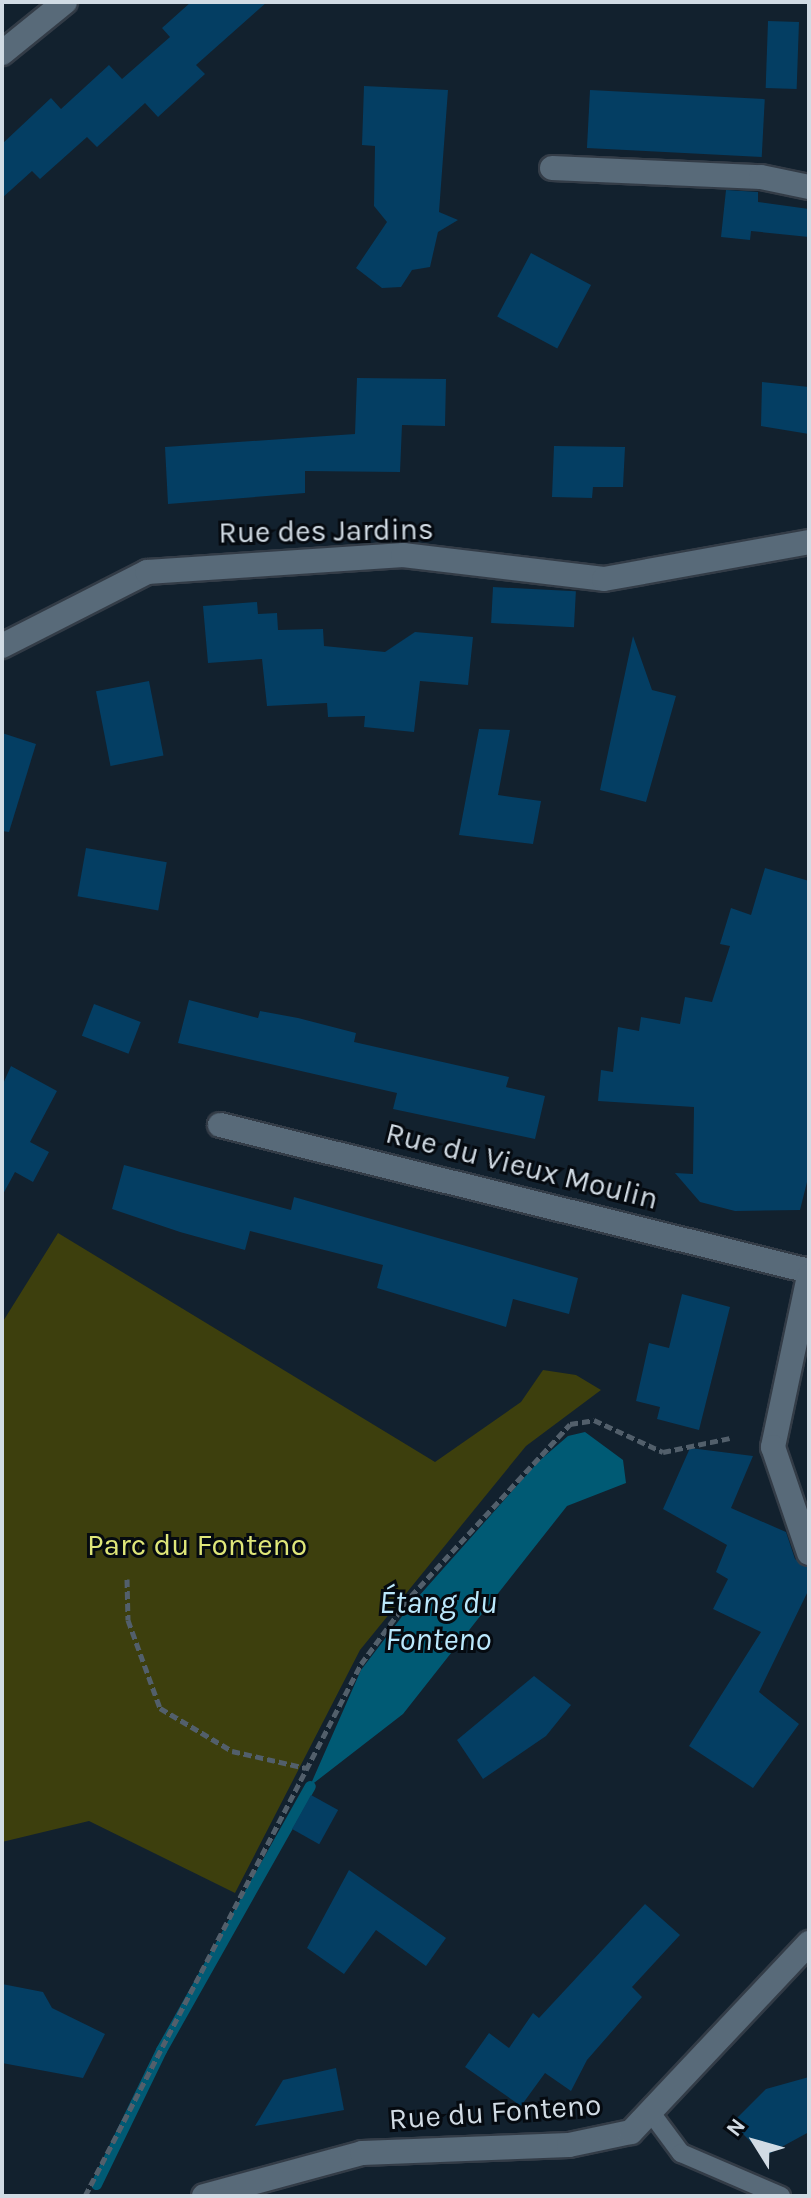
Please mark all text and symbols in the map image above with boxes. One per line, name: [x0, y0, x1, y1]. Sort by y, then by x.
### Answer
street label: Rue des Jardins: [218, 511, 434, 551]
street label: Rue du Vieux Moulin: [382, 1115, 662, 1217]
park label: Parc du Fonteno: [87, 1527, 307, 1563]
water label: Étang du Fonteno: [379, 1585, 497, 1660]
street label: Rue du Fonteno: [388, 2087, 602, 2137]
north arrow: [715, 2102, 795, 2182]
text: N: [721, 2113, 751, 2142]

